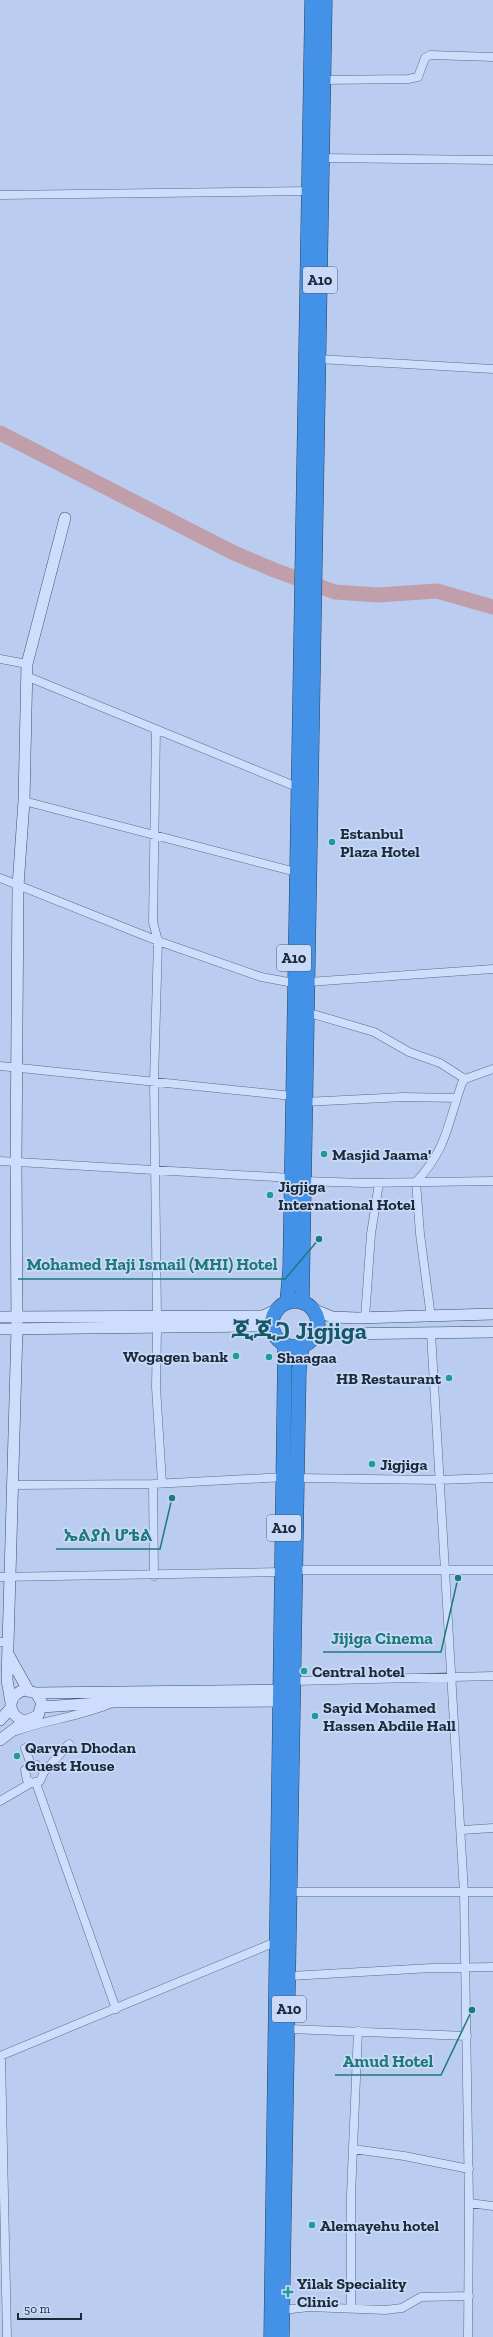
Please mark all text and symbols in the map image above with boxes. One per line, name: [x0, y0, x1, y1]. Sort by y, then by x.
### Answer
road number: A10: [303, 267, 337, 293]
place label: Estanbul Plaza Hotel: [340, 824, 420, 861]
marker: Estanbul Plaza Hotel: [327, 837, 337, 847]
road number: A10: [277, 945, 311, 971]
place label: Masjid Jaama': [332, 1145, 431, 1164]
marker: Masjid Jaama': [319, 1149, 329, 1159]
place label: Jigjiga International Hotel: [278, 1177, 416, 1214]
marker: Jigjiga International Hotel: [265, 1190, 275, 1200]
callout: Mohamed Haji Ismail (MHI) Hotel: [18, 1250, 285, 1279]
text: Mohamed Haji Ismail (MHI) Hotel: [26, 1254, 278, 1274]
district label: ጂጂጋ Jigjiga: [231, 1316, 367, 1345]
place label: Wogagen bank: [123, 1347, 228, 1366]
place label: Shaagaa: [277, 1348, 337, 1367]
marker: Wogagen bank: [231, 1351, 241, 1361]
marker: Shaagaa: [264, 1352, 274, 1362]
place label: HB Restaurant: [336, 1369, 442, 1388]
marker: HB Restaurant: [444, 1373, 454, 1383]
place label: Jigjiga: [380, 1455, 428, 1474]
marker: Jigjiga: [367, 1459, 377, 1469]
road number: A10: [267, 1515, 301, 1541]
callout: ኤልያስ ሆቴል: [56, 1520, 160, 1549]
text: ኤልያስ ሆቴል: [64, 1525, 153, 1545]
callout: Jijiga Cinema: [323, 1623, 441, 1652]
text: Jijiga Cinema: [331, 1628, 433, 1648]
place label: Central hotel: [312, 1662, 405, 1681]
marker: Central hotel: [299, 1666, 309, 1676]
place label: Sayid Mohamed Hassen Abdile Hall: [323, 1698, 456, 1735]
marker: Sayid Mohamed Hassen Abdile Hall: [310, 1711, 320, 1721]
place label: Qaryan Dhodan Guest House: [25, 1738, 137, 1775]
marker: Qaryan Dhodan Guest House: [12, 1751, 22, 1761]
road number: A10: [272, 1996, 306, 2022]
callout: Amud Hotel: [335, 2046, 441, 2075]
text: Amud Hotel: [343, 2051, 434, 2071]
place label: Alemayehu hotel: [320, 2216, 439, 2235]
marker: Alemayehu hotel: [307, 2220, 317, 2230]
place label: Yilak Speciality Clinic: [297, 2274, 407, 2311]
marker: Yilak Speciality Clinic: [282, 2286, 294, 2298]
scale bar: [18, 2295, 81, 2321]
text: 50 m: [24, 2302, 51, 2316]

